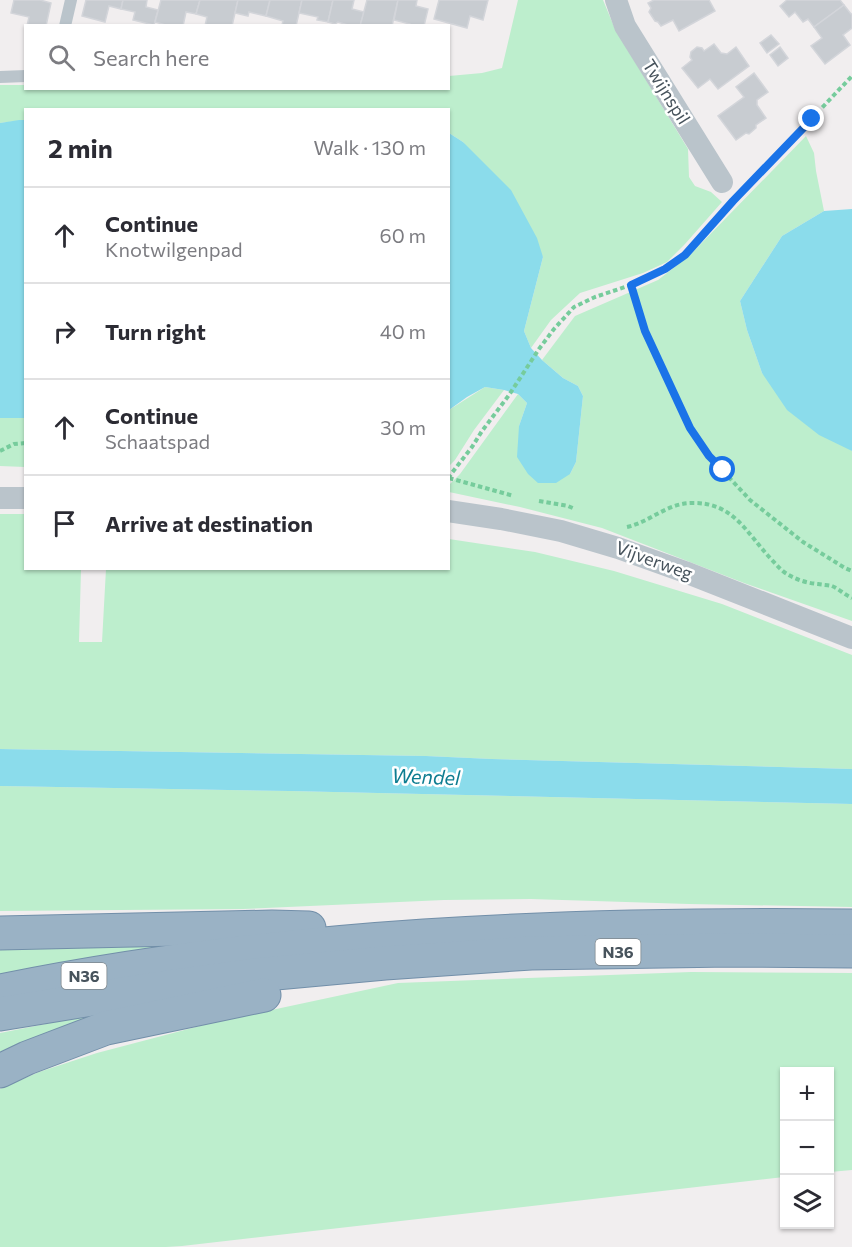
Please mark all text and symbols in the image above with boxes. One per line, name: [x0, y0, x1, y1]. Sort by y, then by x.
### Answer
search box: [24, 24, 450, 90]
icon: search: [45, 41, 78, 74]
text: Search here: [93, 44, 209, 71]
street label: Twijnspil: [638, 55, 695, 128]
route end: [798, 105, 824, 131]
text: 2 min: [48, 132, 113, 163]
text: Walk · 130 m: [314, 135, 426, 159]
text: Continue: [105, 210, 198, 237]
icon: ahead: [48, 219, 81, 252]
text: 60 m: [380, 223, 426, 247]
text: Knotwilgenpad: [105, 237, 243, 261]
icon: right: [48, 315, 81, 348]
text: Turn right: [105, 318, 206, 345]
text: 40 m: [380, 319, 426, 343]
text: Continue: [105, 402, 198, 429]
icon: ahead: [48, 411, 81, 444]
text: 30 m: [380, 415, 426, 439]
text: Schaatspad: [105, 429, 210, 453]
route start: [709, 456, 735, 482]
icon: arrive: [48, 507, 81, 540]
text: Arrive at destination: [105, 510, 313, 537]
street label: Vijverweg: [613, 536, 696, 584]
water label: Wendel: [391, 763, 462, 789]
road number: N36: [596, 939, 640, 965]
road number: N36: [62, 963, 106, 989]
map controls: [780, 1067, 834, 1229]
button: +: [780, 1067, 834, 1121]
button: −: [780, 1121, 834, 1175]
button: layers: [780, 1175, 834, 1229]

